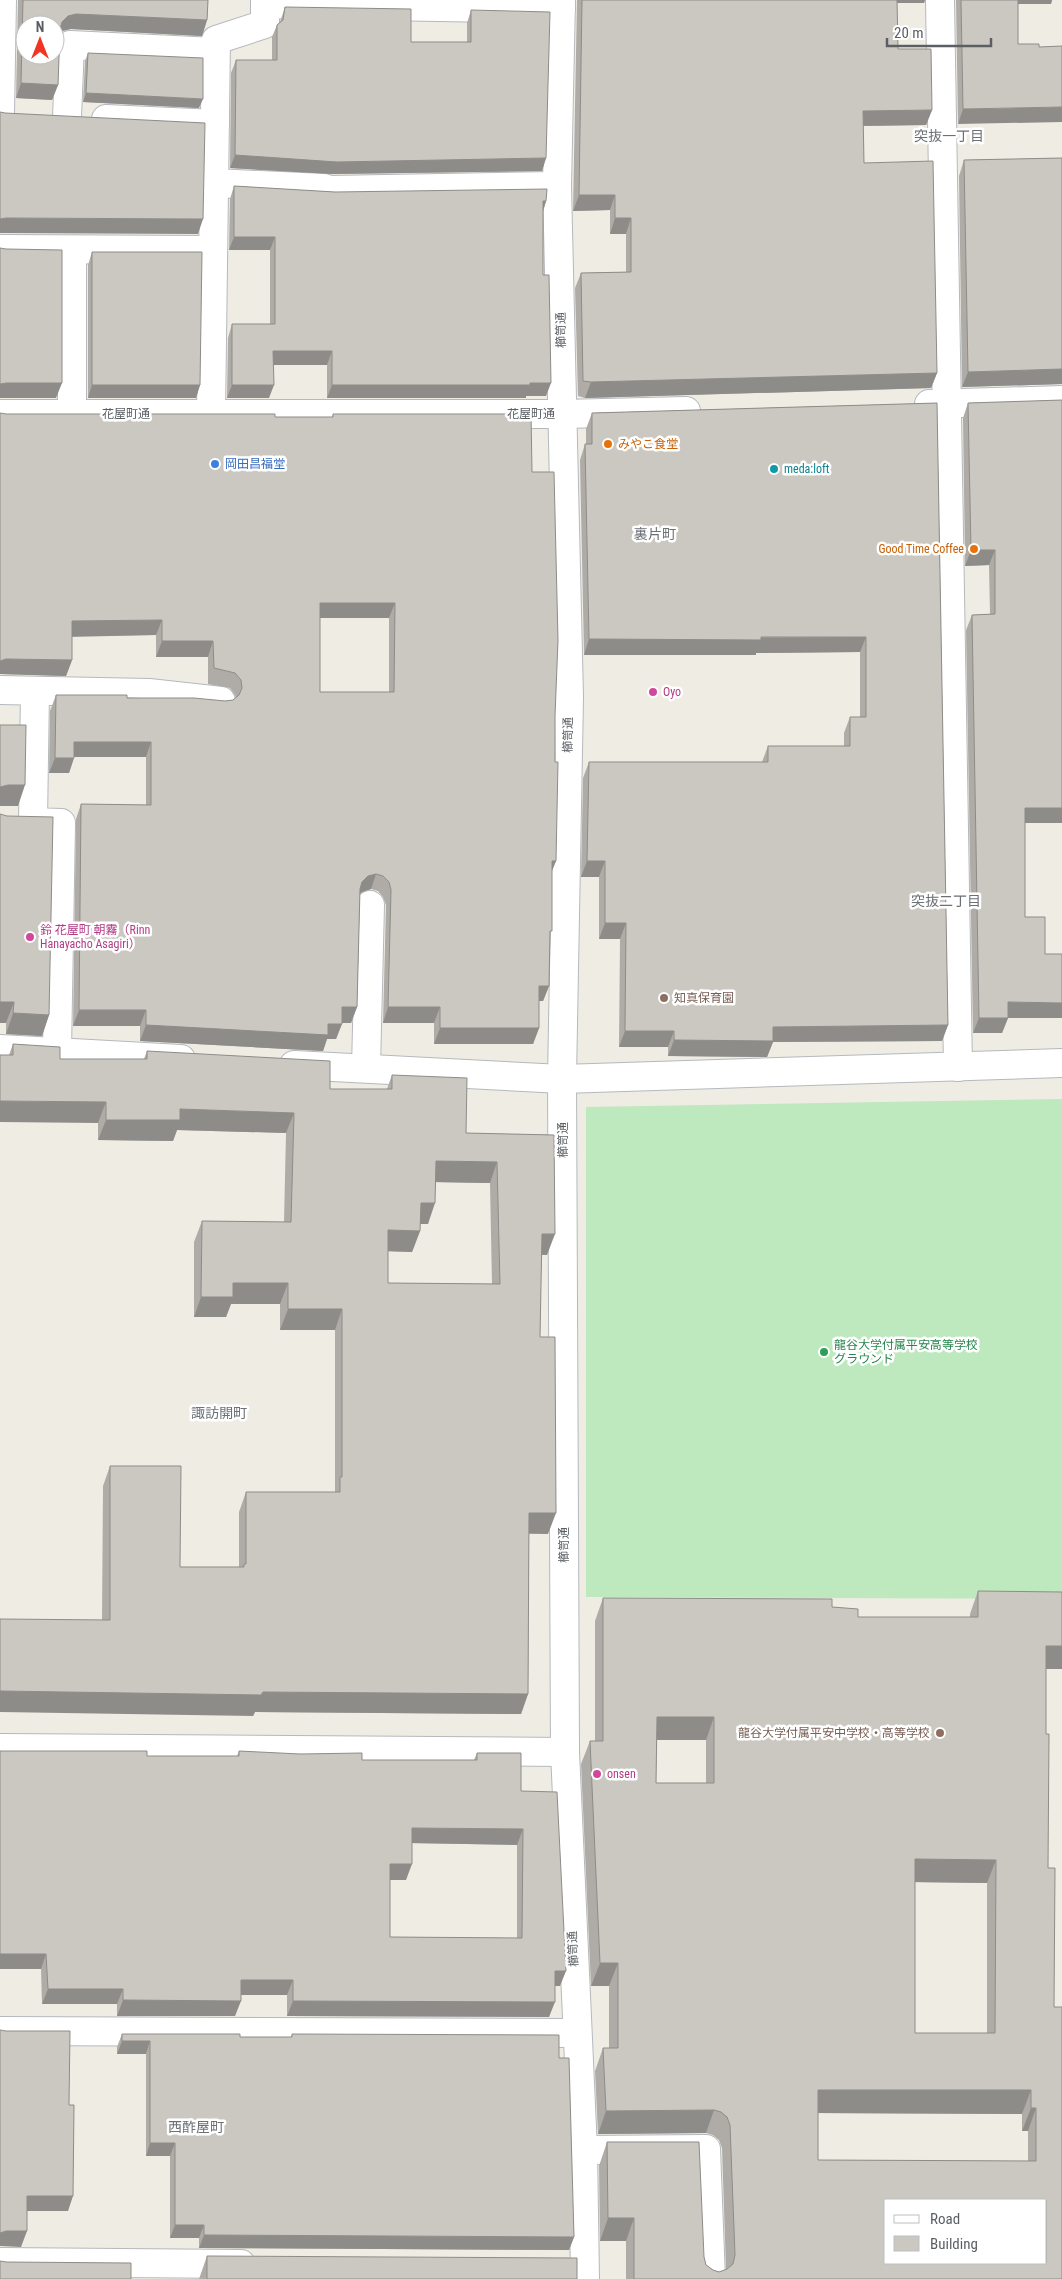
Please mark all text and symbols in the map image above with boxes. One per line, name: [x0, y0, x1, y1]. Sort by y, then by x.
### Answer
north arrow: [15, 15, 65, 65]
scale bar: [887, 15, 991, 47]
text: N: [36, 19, 44, 35]
text: 20 m: [894, 24, 924, 42]
district label: 突抜一丁目: [914, 128, 984, 144]
street label: 櫛笥通: [554, 312, 568, 348]
street label: 花屋町通: [102, 407, 150, 421]
street label: 花屋町通: [507, 407, 555, 421]
place label: みやこ食堂: [618, 437, 678, 451]
marker: みやこ食堂: [602, 438, 614, 450]
place label: 岡田昌福堂: [225, 457, 285, 471]
marker: 岡田昌福堂: [209, 458, 221, 470]
place label: meda:loft: [784, 462, 830, 476]
marker: meda:loft: [768, 463, 780, 475]
district label: 裏片町: [634, 526, 676, 542]
place label: Good Time Coffee: [878, 542, 964, 556]
marker: Good Time Coffee: [968, 543, 980, 555]
place label: Oyo: [663, 685, 681, 699]
marker: Oyo: [647, 686, 659, 698]
street label: 櫛笥通: [561, 717, 575, 753]
district label: 突抜二丁目: [911, 893, 981, 909]
place label: 鈴 花屋町 朝霧（Rinn Hanayacho Asagiri）: [40, 923, 150, 951]
marker: 鈴 花屋町 朝霧（Rinn Hanayacho Asagiri）: [24, 931, 36, 943]
place label: 知真保育園: [674, 991, 734, 1005]
marker: 知真保育園: [658, 992, 670, 1004]
street label: 櫛笥通: [556, 1122, 570, 1158]
place label: 龍谷大学付属平安高等学校 グラウンド: [834, 1338, 978, 1366]
marker: 龍谷大学付属平安高等学校 グラウンド: [818, 1346, 830, 1358]
district label: 諏訪開町: [191, 1405, 247, 1421]
street label: 櫛笥通: [557, 1527, 571, 1563]
place label: 龍谷大学付属平安中学校・高等学校: [738, 1726, 930, 1740]
marker: 龍谷大学付属平安中学校・高等学校: [934, 1727, 946, 1739]
place label: onsen: [607, 1767, 636, 1781]
marker: onsen: [591, 1768, 603, 1780]
street label: 櫛笥通: [565, 1931, 581, 1967]
district label: 西酢屋町: [168, 2119, 224, 2135]
legend: [884, 2199, 1047, 2264]
text: Road: [930, 2210, 960, 2228]
text: Building: [930, 2235, 978, 2253]

